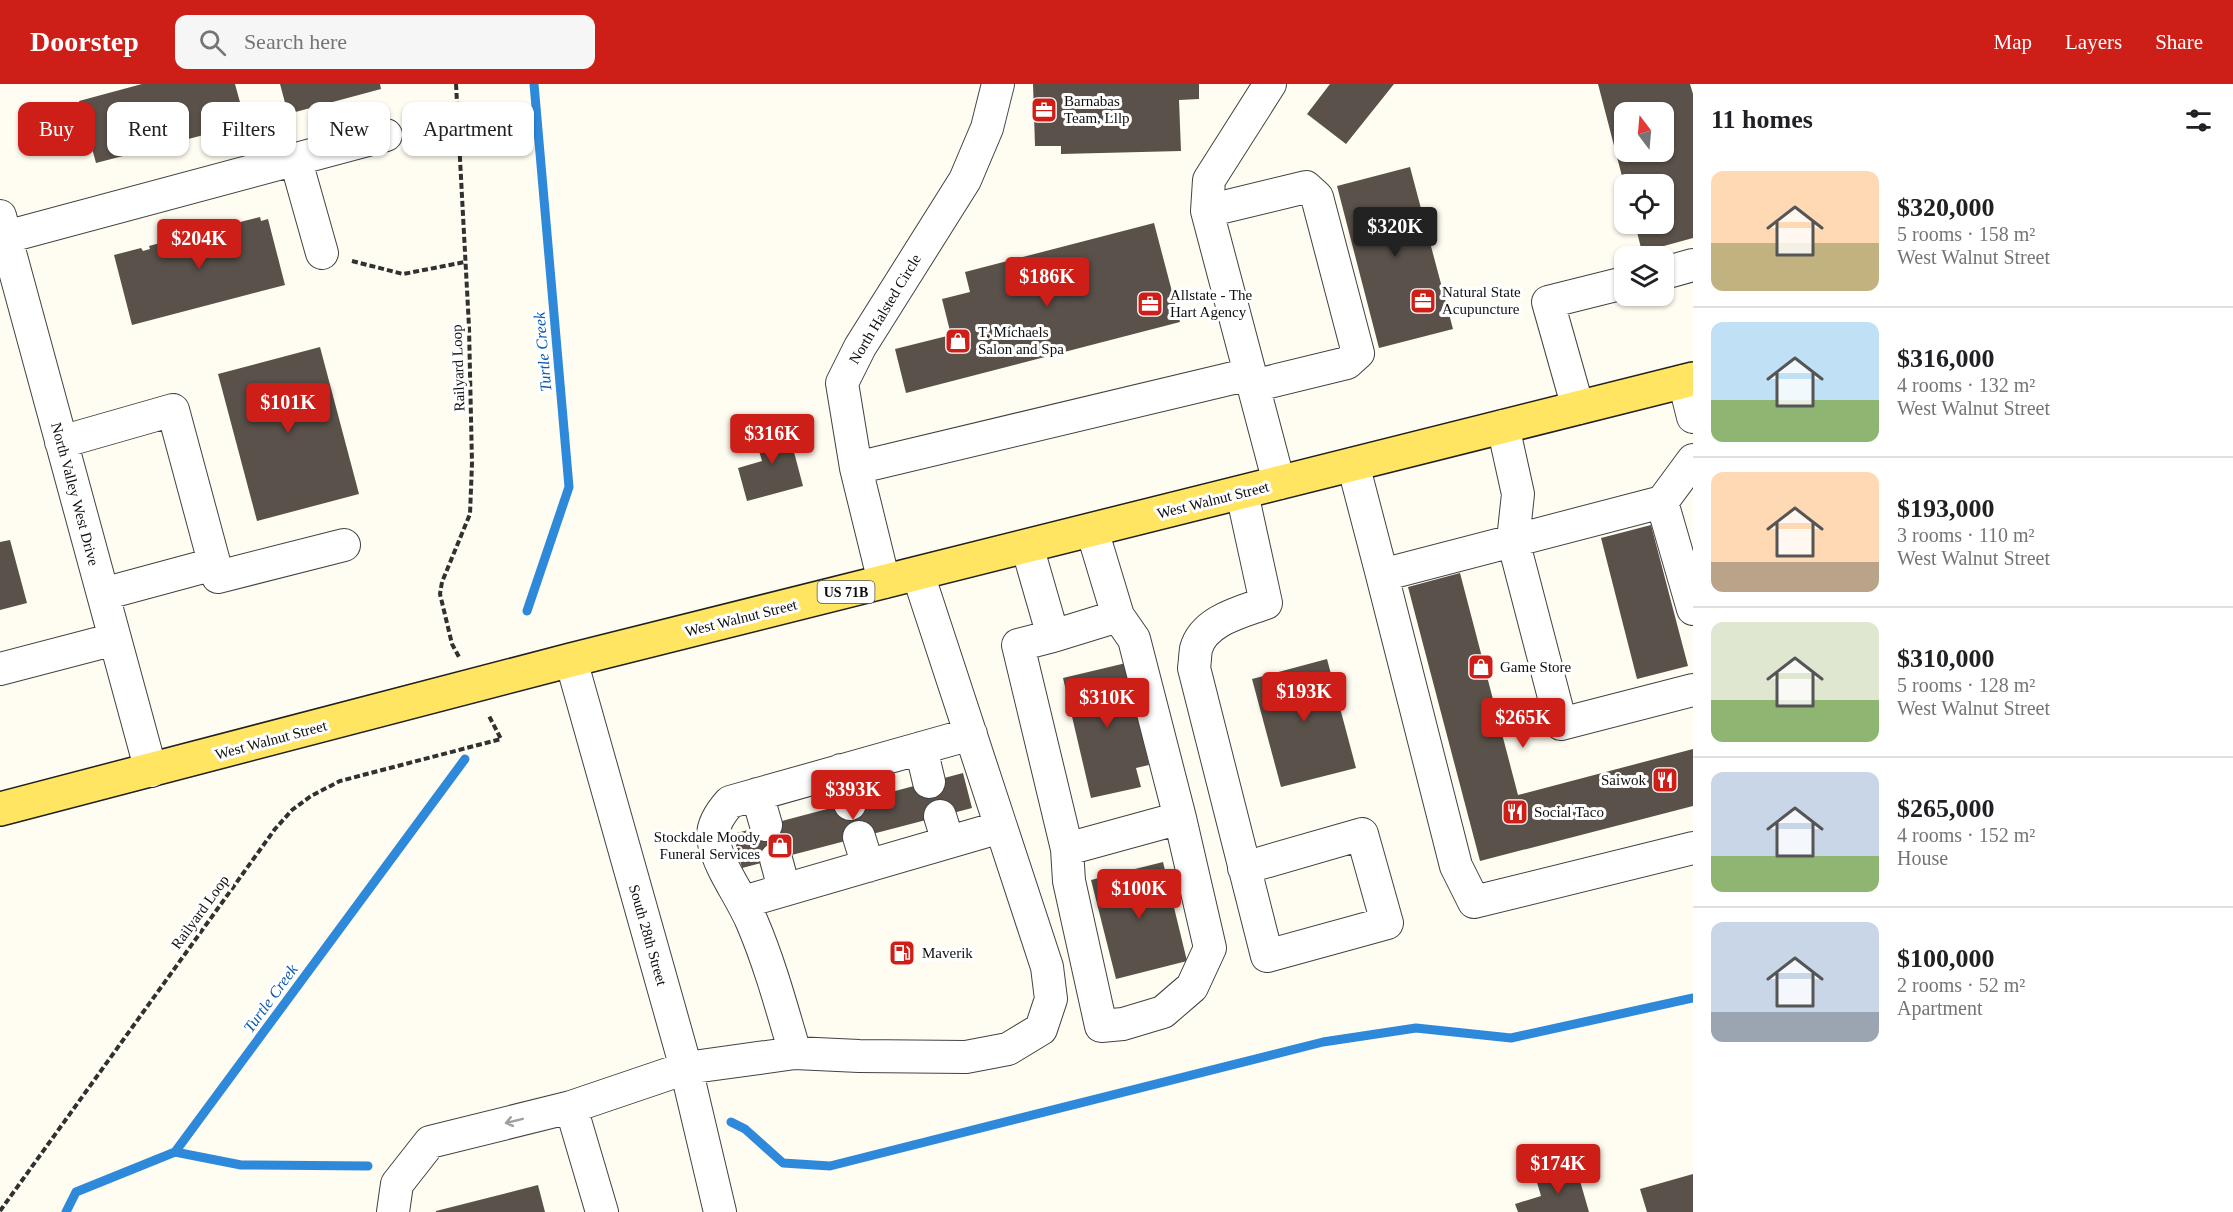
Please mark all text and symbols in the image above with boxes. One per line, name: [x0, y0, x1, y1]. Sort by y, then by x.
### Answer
search box: [175, 15, 595, 69]
text: Doorstep: [30, 26, 139, 57]
icon: search: [196, 26, 229, 59]
text: Search here: [244, 29, 347, 54]
text: Map: [1994, 30, 2032, 54]
text: Layers: [2065, 30, 2122, 54]
text: Share: [2155, 30, 2203, 54]
place label: Barnabas Team, Lllp: [1064, 93, 1130, 126]
office icon: Barnabas Team, Lllp: [1029, 95, 1059, 125]
chip: Buy: [18, 102, 95, 156]
chip: Rent: [107, 102, 189, 156]
chip: Filters: [201, 102, 296, 156]
chip: New: [308, 102, 390, 156]
chip: Apartment: [402, 102, 534, 156]
north arrow: [1614, 102, 1674, 162]
map controls: [1614, 102, 1674, 306]
icon: filters: [2182, 104, 2215, 137]
text: 11 homes: [1711, 105, 1813, 134]
button: locate: [1614, 174, 1674, 234]
text: $320,000: [1897, 193, 1995, 222]
icon: home: [1759, 195, 1831, 267]
pin: $320K: [1353, 207, 1437, 258]
text: $320K: [1367, 215, 1423, 237]
pin: $204K: [157, 219, 241, 270]
text: 5 rooms · 158 m²: [1897, 223, 2035, 245]
text: $204K: [171, 227, 227, 249]
button: layers: [1614, 246, 1674, 306]
text: West Walnut Street: [1897, 246, 2050, 268]
street label: North Halsted Circle: [846, 251, 924, 367]
pin: $186K: [1005, 257, 1089, 308]
text: $186K: [1019, 265, 1075, 287]
place label: Natural State Acupuncture: [1442, 284, 1521, 317]
office icon: Natural State Acupuncture: [1408, 286, 1438, 316]
place label: Allstate - The Hart Agency: [1170, 287, 1253, 320]
office icon: Allstate - The Hart Agency: [1135, 289, 1165, 319]
water label: Turtle Creek: [530, 311, 554, 392]
street label: Railyard Loop: [448, 324, 468, 412]
place label: T. Michaels Salon and Spa: [978, 324, 1064, 357]
shop icon: T. Michaels Salon and Spa: [943, 326, 973, 356]
text: $316,000: [1897, 344, 1995, 373]
icon: home: [1759, 346, 1831, 418]
text: 4 rooms · 132 m²: [1897, 374, 2035, 396]
pin: $101K: [246, 383, 330, 434]
text: $101K: [260, 391, 316, 413]
text: West Walnut Street: [1897, 397, 2050, 419]
pin: $316K: [730, 414, 814, 465]
street label: North Valley West Drive: [48, 421, 102, 568]
text: $316K: [744, 422, 800, 444]
street label: West Walnut Street: [1155, 478, 1271, 522]
text: $193,000: [1897, 494, 1995, 523]
icon: home: [1759, 496, 1831, 568]
text: 3 rooms · 110 m²: [1897, 524, 2034, 546]
text: West Walnut Street: [1897, 547, 2050, 569]
road number: US 71B: [818, 581, 874, 603]
street label: West Walnut Street: [683, 596, 799, 640]
text: $310,000: [1897, 644, 1995, 673]
icon: home: [1759, 646, 1831, 718]
shop icon: Game Store: [1466, 652, 1496, 682]
place label: Game Store: [1500, 659, 1572, 675]
pin: $193K: [1262, 672, 1346, 723]
text: 5 rooms · 128 m²: [1897, 674, 2035, 696]
pin: $310K: [1065, 678, 1149, 729]
text: $193K: [1276, 680, 1332, 702]
text: $310K: [1079, 686, 1135, 708]
text: West Walnut Street: [1897, 697, 2050, 719]
pin: $265K: [1481, 698, 1565, 749]
text: $265K: [1495, 706, 1551, 728]
street label: West Walnut Street: [213, 717, 329, 763]
restaurant icon: Saiwok: [1650, 765, 1680, 795]
pin: $393K: [811, 770, 895, 821]
place label: Saiwok: [1601, 772, 1647, 788]
text: $393K: [825, 778, 881, 800]
text: $265,000: [1897, 794, 1995, 823]
icon: home: [1759, 796, 1831, 868]
restaurant icon: Social Taco: [1500, 797, 1530, 827]
place label: Social Taco: [1534, 804, 1604, 820]
text: 4 rooms · 152 m²: [1897, 824, 2035, 846]
place label: Stockdale Moody Funeral Services: [654, 829, 760, 862]
shop icon: Stockdale Moody Funeral Services: [765, 831, 795, 861]
text: House: [1897, 847, 1948, 869]
pin: $100K: [1097, 869, 1181, 920]
street label: Railyard Loop: [168, 872, 232, 952]
text: $100K: [1111, 877, 1167, 899]
street label: South 28th Street: [626, 883, 670, 988]
fuel station icon: Maverik: [887, 938, 917, 968]
text: $100,000: [1897, 944, 1995, 973]
place label: Maverik: [922, 945, 973, 961]
icon: home: [1759, 946, 1831, 1018]
water label: Turtle Creek: [240, 960, 301, 1036]
text: 2 rooms · 52 m²: [1897, 974, 2025, 996]
text: Apartment: [1897, 997, 1983, 1019]
one-way arrow: [505, 1116, 524, 1128]
pin: $174K: [1516, 1144, 1600, 1195]
text: $174K: [1530, 1152, 1586, 1174]

